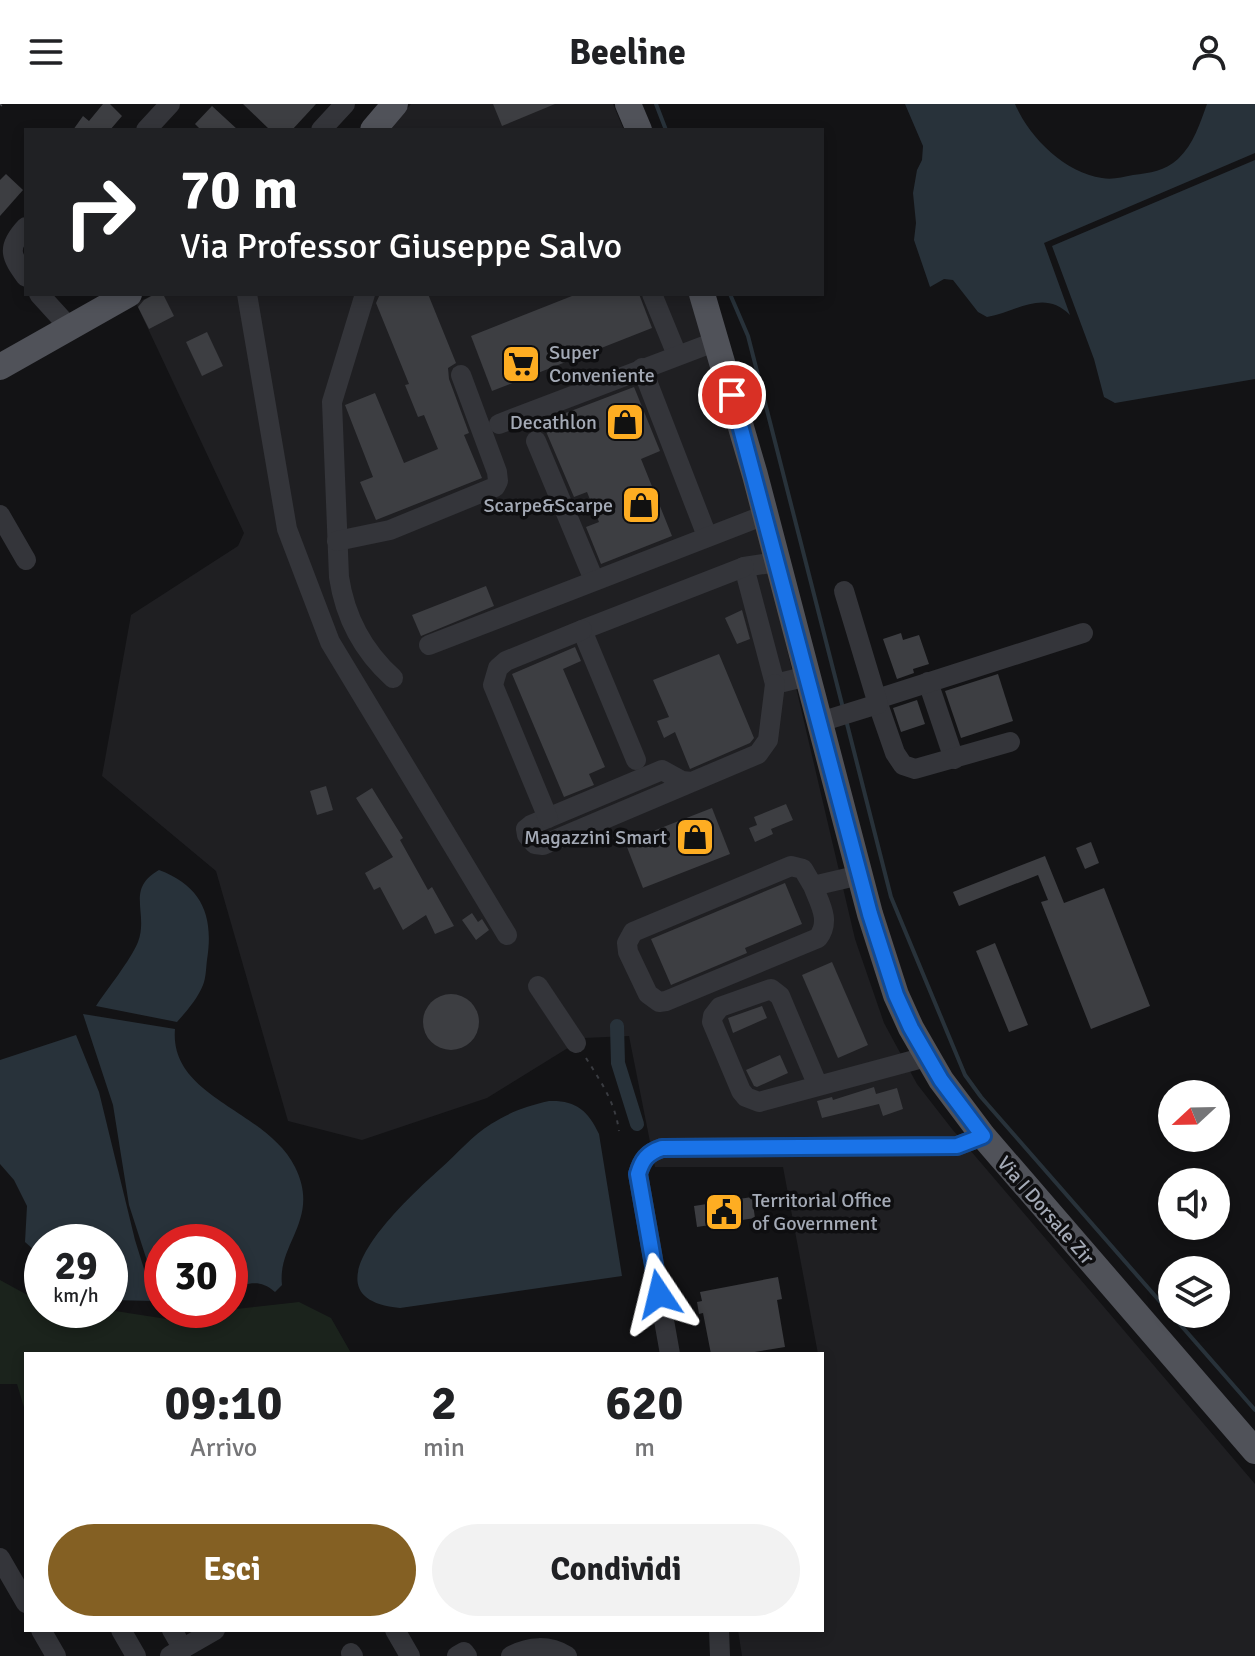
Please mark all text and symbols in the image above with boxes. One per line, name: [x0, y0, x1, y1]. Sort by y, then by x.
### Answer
icon: menu: [24, 30, 68, 74]
text: Beeline: [569, 30, 686, 75]
icon: person: [1187, 30, 1231, 74]
text: 70 m: [180, 155, 298, 224]
icon: right: [48, 160, 152, 264]
text: Via Professor Giuseppe Salvo: [180, 224, 622, 269]
place label: Super Conveniente: [549, 340, 655, 388]
supermarket icon: Super Conveniente: [500, 343, 542, 385]
pin: [698, 361, 766, 429]
icon: arrive: [710, 373, 754, 417]
shop icon: Decathlon: [604, 401, 646, 443]
place label: Decathlon: [510, 410, 597, 435]
shop icon: Scarpe&Scarpe: [620, 484, 662, 526]
place label: Scarpe&Scarpe: [483, 493, 613, 518]
shop icon: Magazzini Smart: [674, 816, 716, 858]
place label: Magazzini Smart: [524, 825, 667, 850]
north arrow: [1158, 1080, 1230, 1152]
map controls: [1158, 1080, 1230, 1328]
street label: Via I Dorsale Zir: [992, 1151, 1100, 1270]
button: sound: [1158, 1168, 1230, 1240]
place label: Territorial Office of Government: [752, 1188, 892, 1236]
public building icon: Territorial Office of Government: [703, 1191, 745, 1233]
speed limit sign: 30: [144, 1224, 248, 1328]
text: 29: [54, 1241, 98, 1291]
position arrow: [617, 1252, 701, 1336]
button: layers: [1158, 1256, 1230, 1328]
text: km/h: [53, 1283, 99, 1308]
text: 09:10: [165, 1374, 282, 1433]
text: 2: [431, 1374, 457, 1433]
text: 620: [606, 1374, 683, 1433]
text: Arrivo: [190, 1432, 257, 1464]
text: min: [423, 1432, 465, 1464]
text: m: [634, 1432, 655, 1464]
button: Esci: [48, 1524, 416, 1616]
button: Condividi: [432, 1524, 800, 1616]

